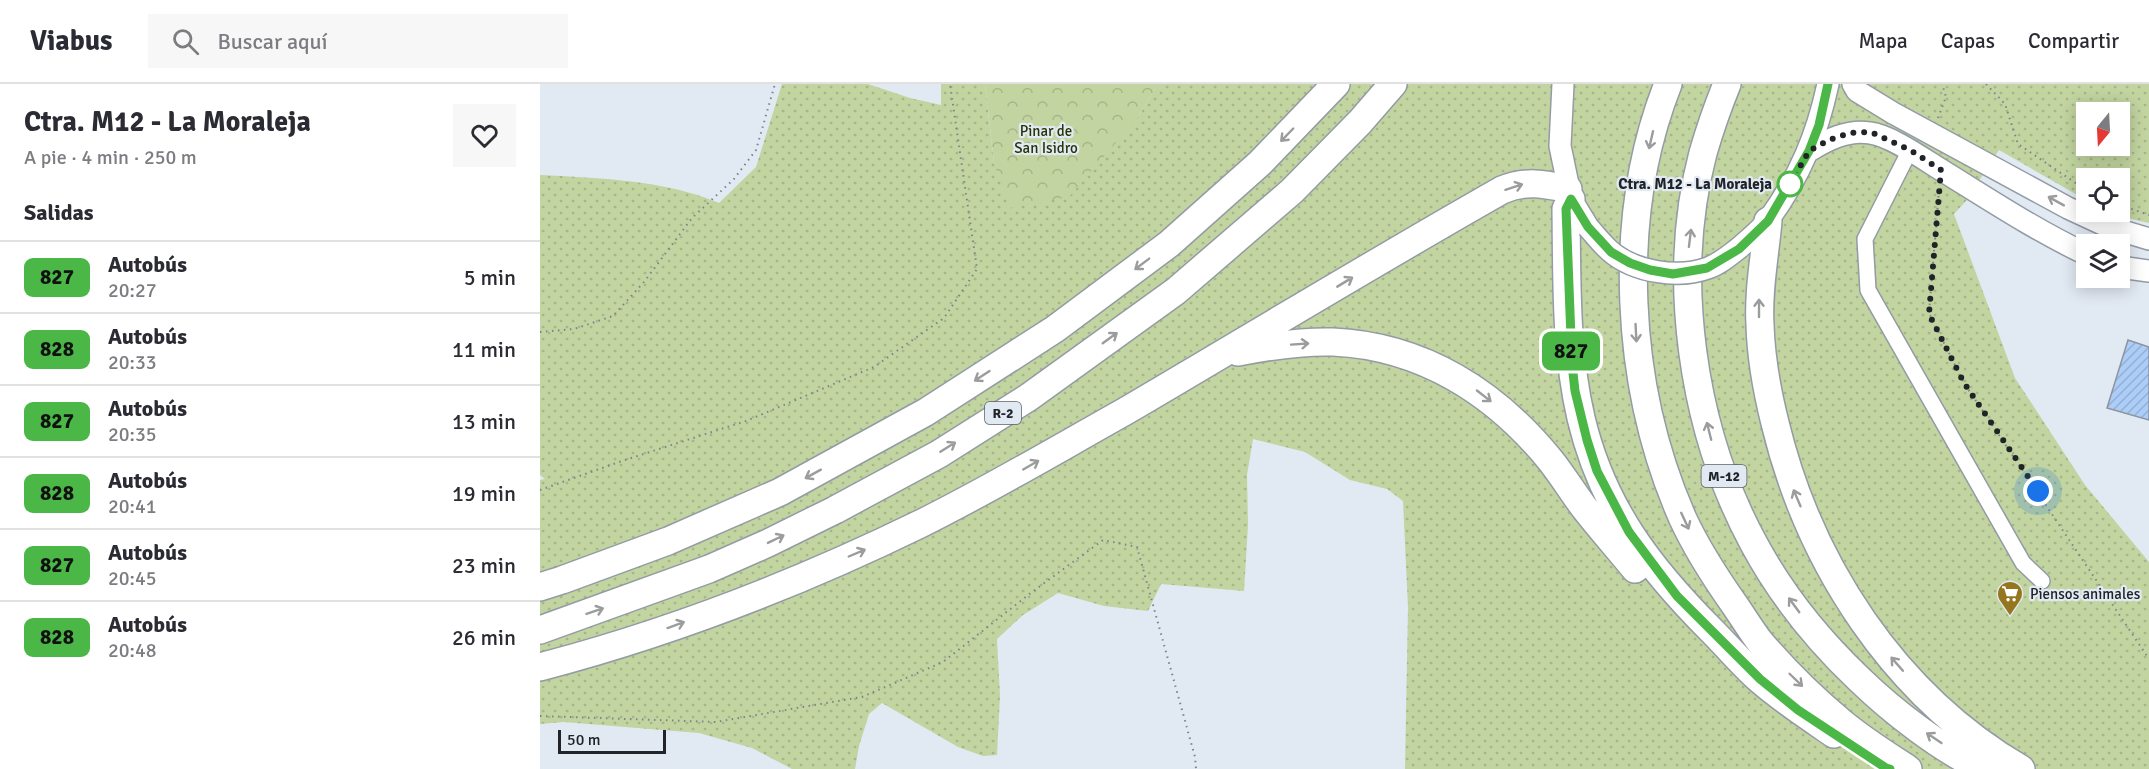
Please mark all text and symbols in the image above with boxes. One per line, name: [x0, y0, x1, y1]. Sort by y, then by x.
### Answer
search box: [148, 14, 568, 68]
text: Viabus: [30, 24, 112, 58]
icon: search: [169, 25, 202, 58]
text: Buscar aquí: [217, 28, 328, 55]
text: Mapa: [1858, 28, 1908, 54]
text: Capas: [1941, 28, 1995, 54]
text: Compartir: [2028, 28, 2119, 54]
north arrow: [2076, 102, 2130, 156]
map controls: [2076, 102, 2130, 288]
button: heart: [453, 104, 516, 167]
text: Ctra. M12 - La Moraleja: [24, 105, 311, 139]
park label: Pinar de San Isidro: [1014, 122, 1078, 157]
one-way arrow: [1280, 127, 1294, 142]
one-way arrow: [1645, 130, 1657, 149]
text: A pie · 4 min · 250 m: [24, 145, 197, 170]
button: locate: [2076, 168, 2130, 222]
marker: Ctra. M12 - La Moraleja: [1777, 171, 1803, 197]
place label: Ctra. M12 - La Moraleja: [1618, 175, 1772, 193]
one-way arrow: [1504, 180, 1523, 191]
one-way arrow: [2048, 195, 2065, 207]
text: Salidas: [24, 199, 94, 226]
one-way arrow: [1685, 228, 1696, 248]
button: layers: [2076, 234, 2130, 288]
text: Autobús: [108, 251, 187, 278]
one-way arrow: [1134, 258, 1150, 271]
text: 827: [40, 264, 74, 290]
text: 5 min: [464, 264, 516, 291]
one-way arrow: [1336, 276, 1353, 288]
text: 20:27: [108, 278, 157, 303]
one-way arrow: [1753, 298, 1765, 318]
text: Autobús: [108, 323, 187, 350]
one-way arrow: [1630, 323, 1641, 343]
one-way arrow: [1101, 332, 1117, 345]
line badge: 827: [1536, 332, 1606, 370]
text: 828: [40, 336, 74, 362]
text: 11 min: [452, 336, 516, 363]
one-way arrow: [1290, 338, 1310, 349]
text: 827: [1554, 338, 1588, 364]
text: 20:33: [108, 350, 157, 375]
one-way arrow: [974, 371, 991, 383]
one-way arrow: [1475, 389, 1491, 402]
text: Autobús: [108, 395, 187, 422]
road number: R-2: [985, 402, 1021, 424]
text: 827: [40, 408, 74, 434]
text: 13 min: [452, 408, 516, 435]
one-way arrow: [1702, 421, 1714, 440]
text: 20:35: [108, 422, 157, 447]
one-way arrow: [940, 441, 957, 454]
one-way arrow: [1022, 459, 1039, 471]
road number: M-12: [1702, 465, 1746, 487]
text: Autobús: [108, 467, 187, 494]
one-way arrow: [805, 469, 823, 480]
your location: [2023, 476, 2053, 506]
text: 828: [40, 480, 74, 506]
text: 19 min: [452, 480, 516, 507]
one-way arrow: [1791, 489, 1803, 507]
text: 20:41: [108, 494, 157, 519]
one-way arrow: [1679, 512, 1691, 530]
one-way arrow: [767, 532, 785, 544]
text: Autobús: [108, 539, 187, 566]
one-way arrow: [848, 547, 866, 558]
text: 827: [40, 552, 74, 578]
text: 23 min: [452, 552, 516, 579]
text: 20:45: [108, 566, 157, 591]
supermarket icon: Piensos animales: [1995, 579, 2025, 617]
place label: Piensos animales: [2030, 585, 2141, 603]
one-way arrow: [1787, 597, 1800, 613]
one-way arrow: [585, 605, 604, 616]
text: Autobús: [108, 611, 187, 638]
one-way arrow: [666, 619, 685, 630]
text: 828: [40, 624, 74, 650]
text: 26 min: [452, 624, 516, 651]
text: 20:48: [108, 638, 157, 663]
one-way arrow: [1890, 657, 1904, 672]
one-way arrow: [1788, 673, 1803, 687]
scale bar: [558, 727, 666, 754]
text: 50 m: [567, 730, 601, 750]
one-way arrow: [1926, 732, 1943, 744]

